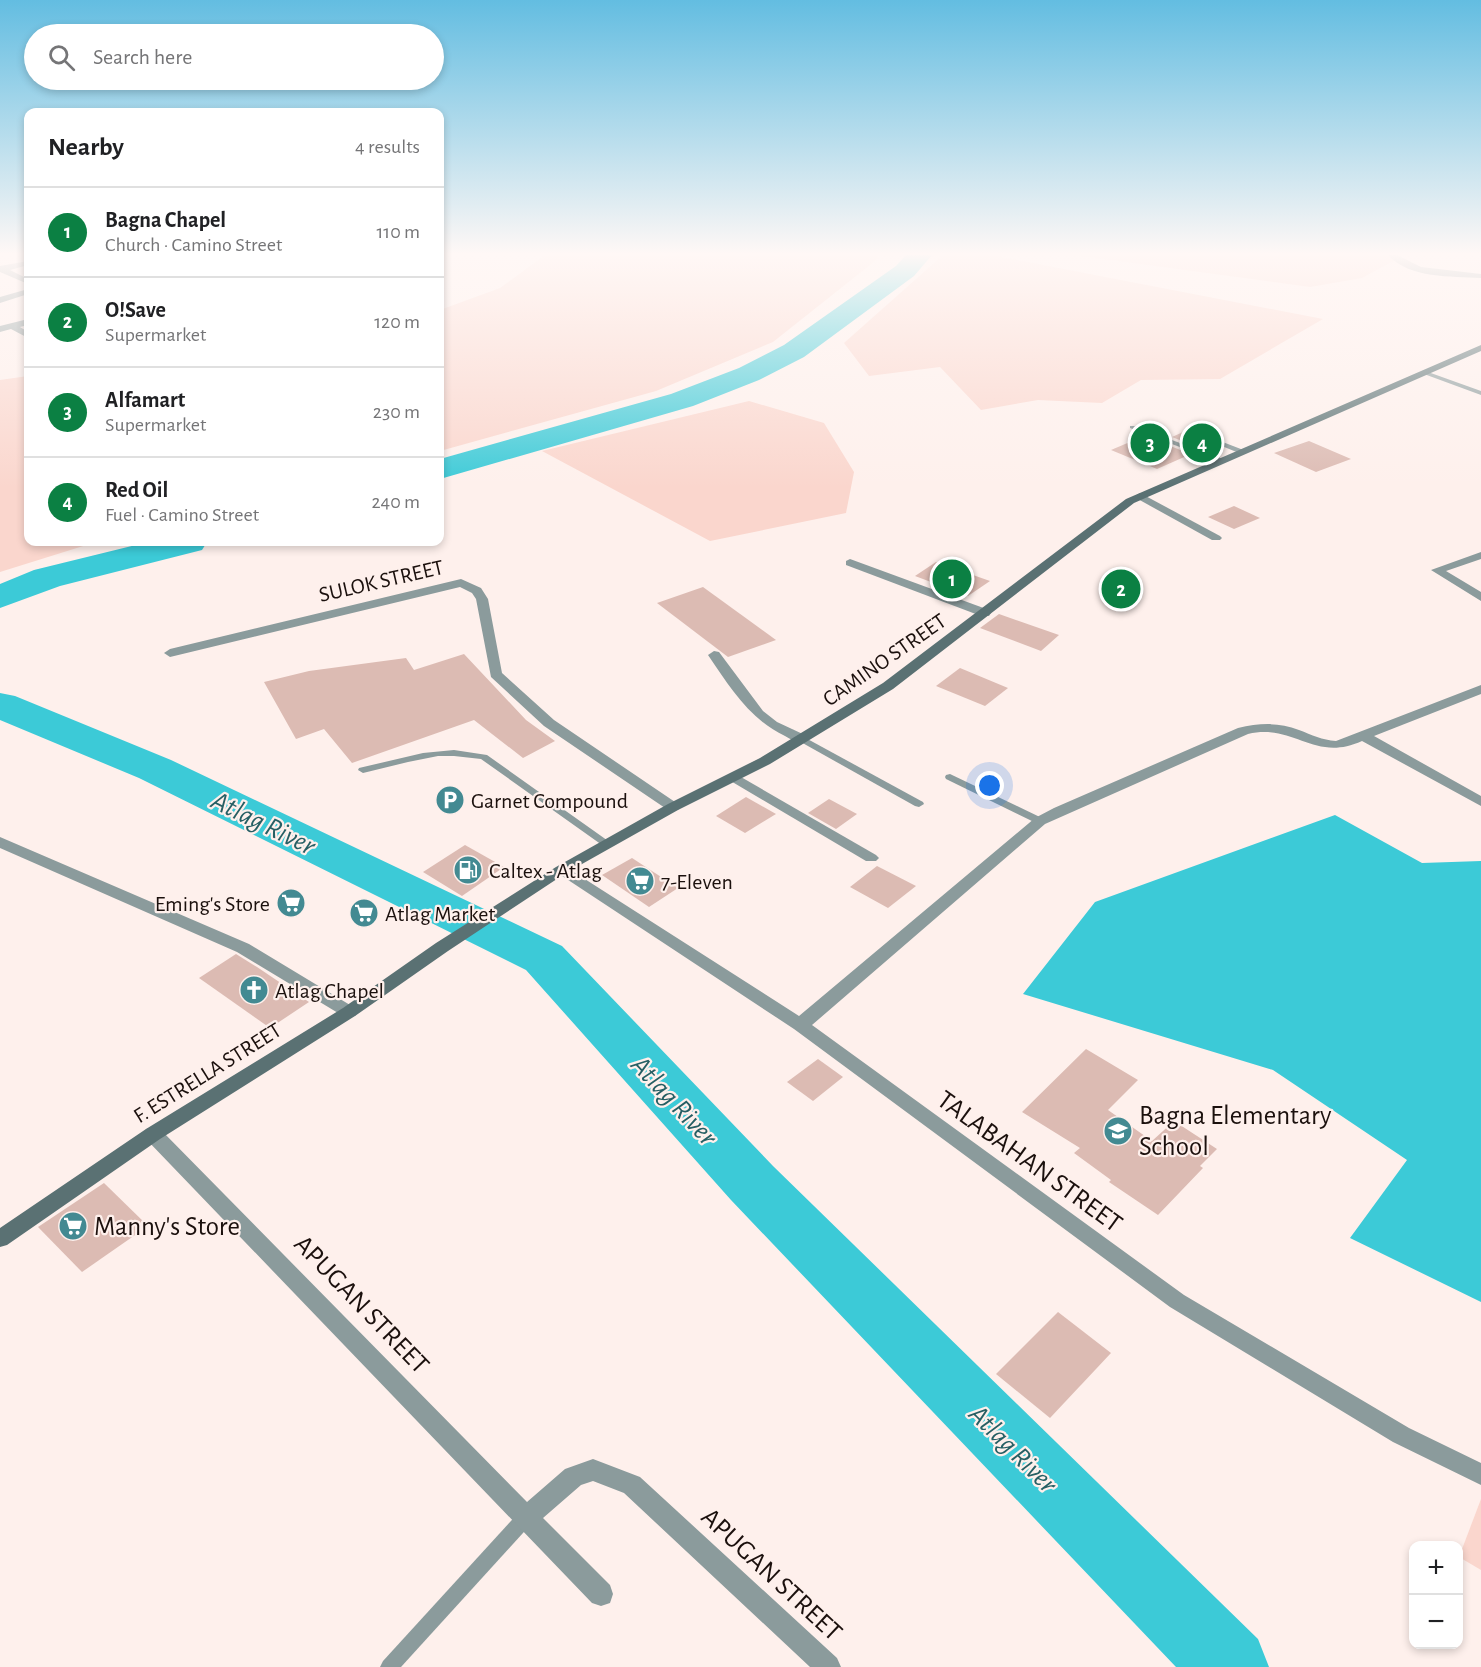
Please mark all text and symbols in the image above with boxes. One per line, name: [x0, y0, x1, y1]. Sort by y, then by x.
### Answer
search box: [24, 24, 444, 90]
icon: search: [45, 41, 78, 74]
text: Search here: [93, 46, 192, 68]
text: Nearby: [48, 134, 124, 160]
text: 4 results: [355, 137, 420, 157]
text: Bagna Chapel: [105, 209, 226, 231]
text: 1: [64, 222, 71, 242]
text: 110 m: [376, 222, 420, 242]
text: Church · Camino Street: [105, 235, 282, 255]
text: O!Save: [105, 299, 166, 321]
text: 2: [63, 312, 72, 332]
text: 120 m: [374, 312, 420, 332]
text: Supermarket: [105, 325, 206, 345]
text: Alfamart: [105, 389, 185, 411]
text: 3: [63, 402, 72, 422]
text: 230 m: [373, 402, 420, 422]
text: Supermarket: [105, 415, 206, 435]
pin: 3: [1130, 420, 1170, 466]
pin: 4: [1182, 420, 1222, 466]
text: Red Oil: [105, 479, 168, 501]
text: 4: [62, 492, 73, 512]
text: 240 m: [371, 492, 420, 512]
text: Fuel · Camino Street: [105, 505, 259, 525]
street label: SULOK STREET: [317, 556, 446, 606]
pin: 1: [932, 556, 972, 602]
pin: 2: [1102, 566, 1140, 612]
street label: CAMINO STREET: [819, 609, 950, 710]
your location: [975, 771, 1004, 800]
parking icon: Garnet Compound: [434, 784, 466, 816]
water label: Atlag River: [206, 786, 320, 861]
place label: Garnet Compound: [471, 790, 628, 812]
fuel station icon: Caltex - Atlag: [452, 854, 484, 886]
place label: Caltex - Atlag: [489, 860, 602, 882]
supermarket icon: 7-Eleven: [624, 865, 656, 897]
place label: 7-Eleven: [661, 871, 733, 893]
supermarket icon: Eming's Store: [275, 887, 307, 919]
place label: Eming's Store: [155, 893, 270, 915]
supermarket icon: Atlag Market: [348, 897, 380, 929]
place label: Atlag Market: [385, 903, 495, 925]
church icon: Atlag Chapel: [238, 974, 270, 1006]
place label: Atlag Chapel: [275, 980, 384, 1002]
street label: F. ESTRELLA STREET: [130, 1018, 286, 1127]
water label: Atlag River: [625, 1050, 722, 1152]
street label: TALABAHAN STREET: [932, 1086, 1127, 1237]
place label: Bagna Elementary School: [1139, 1102, 1332, 1160]
school or university icon: Bagna Elementary School: [1102, 1115, 1134, 1147]
supermarket icon: Manny's Store: [57, 1210, 89, 1242]
place label: Manny's Store: [94, 1213, 240, 1241]
street label: APUGAN STREET: [289, 1230, 434, 1379]
water label: Atlag River: [963, 1399, 1062, 1499]
street label: APUGAN STREET: [696, 1503, 847, 1646]
map controls: [1409, 1541, 1463, 1649]
button: +: [1409, 1541, 1463, 1595]
button: −: [1409, 1595, 1463, 1649]

